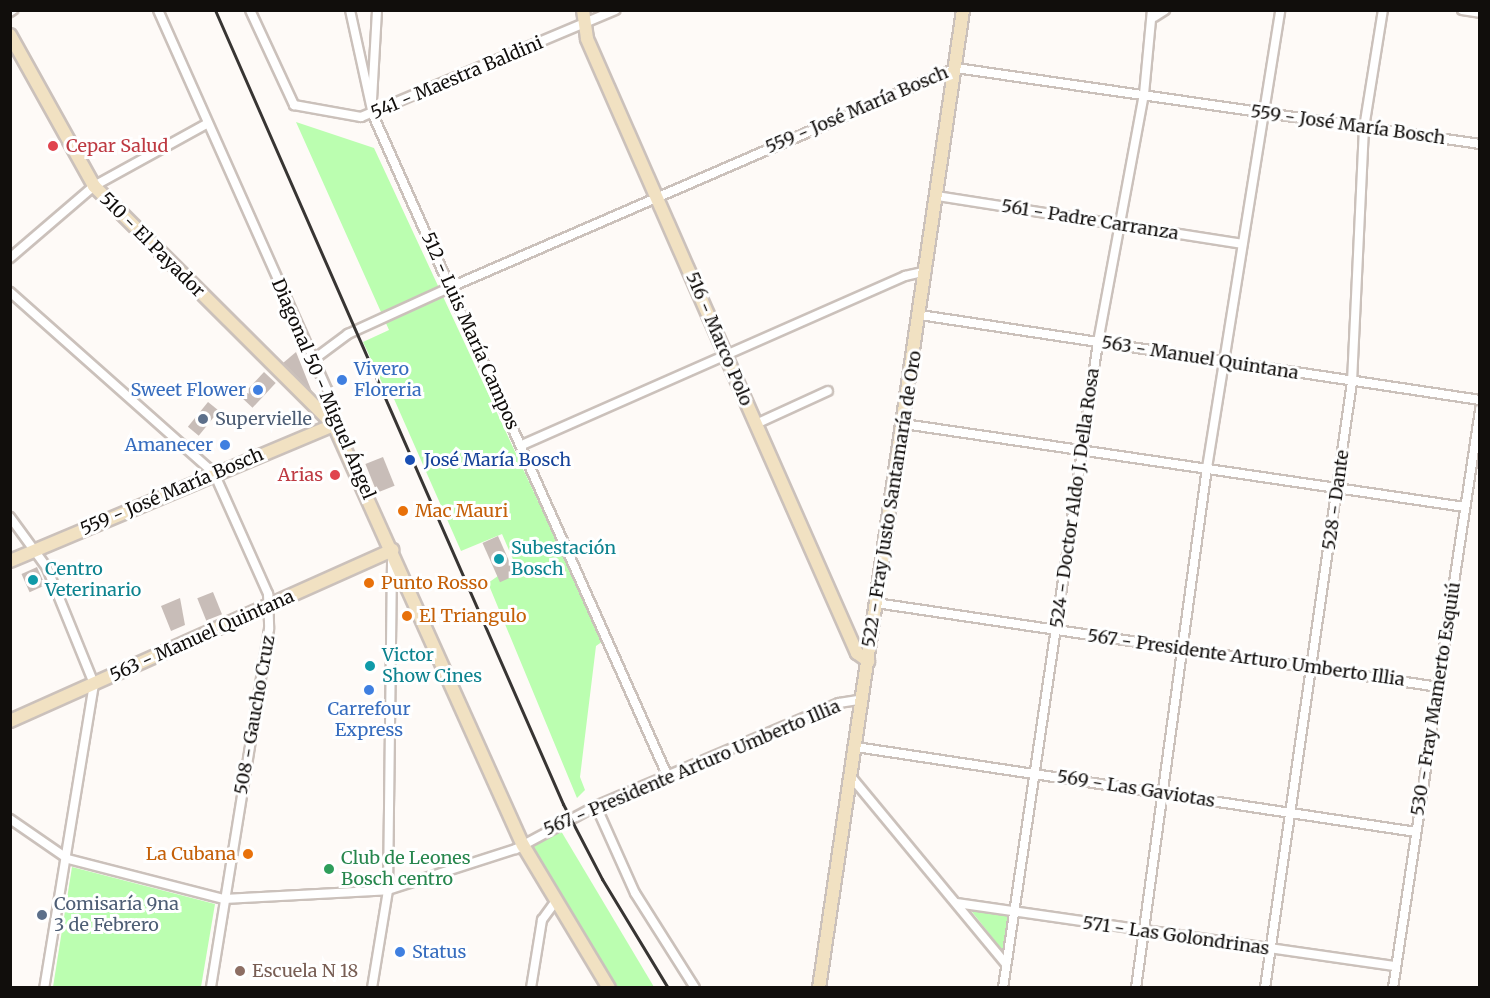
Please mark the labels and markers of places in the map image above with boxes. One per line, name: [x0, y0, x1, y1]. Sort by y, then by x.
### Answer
place label: Cepar Salud: [66, 135, 168, 157]
marker: Cepar Salud: [44, 137, 62, 155]
place label: Vivero Floreria: [354, 359, 422, 401]
marker: Vivero Floreria: [335, 373, 349, 387]
place label: Sweet Flower: [130, 379, 246, 401]
marker: Sweet Flower: [251, 383, 265, 397]
place label: Supervielle: [215, 408, 312, 430]
marker: Supervielle: [196, 412, 210, 426]
place label: Amanecer: [125, 434, 213, 456]
marker: Amanecer: [218, 438, 232, 452]
place label: José María Bosch: [424, 449, 571, 471]
marker: José María Bosch: [401, 451, 419, 469]
place label: Arias: [278, 464, 323, 486]
marker: Arias: [328, 468, 342, 482]
place label: Mac Mauri: [415, 500, 508, 522]
marker: Mac Mauri: [396, 504, 410, 518]
place label: Subestación Bosch: [511, 538, 616, 580]
marker: Subestación Bosch: [492, 552, 506, 566]
place label: Centro Veterinario: [45, 559, 141, 602]
place label: Punto Rosso: [381, 572, 488, 594]
marker: Centro Veterinario: [26, 573, 40, 587]
marker: Punto Rosso: [362, 576, 376, 590]
place label: El Triangulo: [419, 605, 526, 627]
marker: El Triangulo: [400, 609, 414, 623]
place label: Victor Show Cines: [382, 645, 482, 688]
marker: Victor Show Cines: [363, 659, 377, 673]
marker: Carrefour Express: [362, 683, 376, 697]
place label: Carrefour Express: [327, 699, 411, 742]
place label: La Cubana: [146, 843, 236, 865]
marker: La Cubana: [241, 847, 255, 861]
place label: Club de Leones Bosch centro: [341, 848, 471, 890]
marker: Club de Leones Bosch centro: [322, 862, 336, 876]
place label: Comisaría 9na 3 de Febrero: [54, 894, 179, 936]
marker: Comisaría 9na 3 de Febrero: [35, 908, 49, 922]
place label: Status: [412, 941, 466, 963]
marker: Status: [393, 945, 407, 959]
place label: Escuela N 18: [252, 960, 358, 982]
marker: Escuela N 18: [233, 964, 247, 978]

